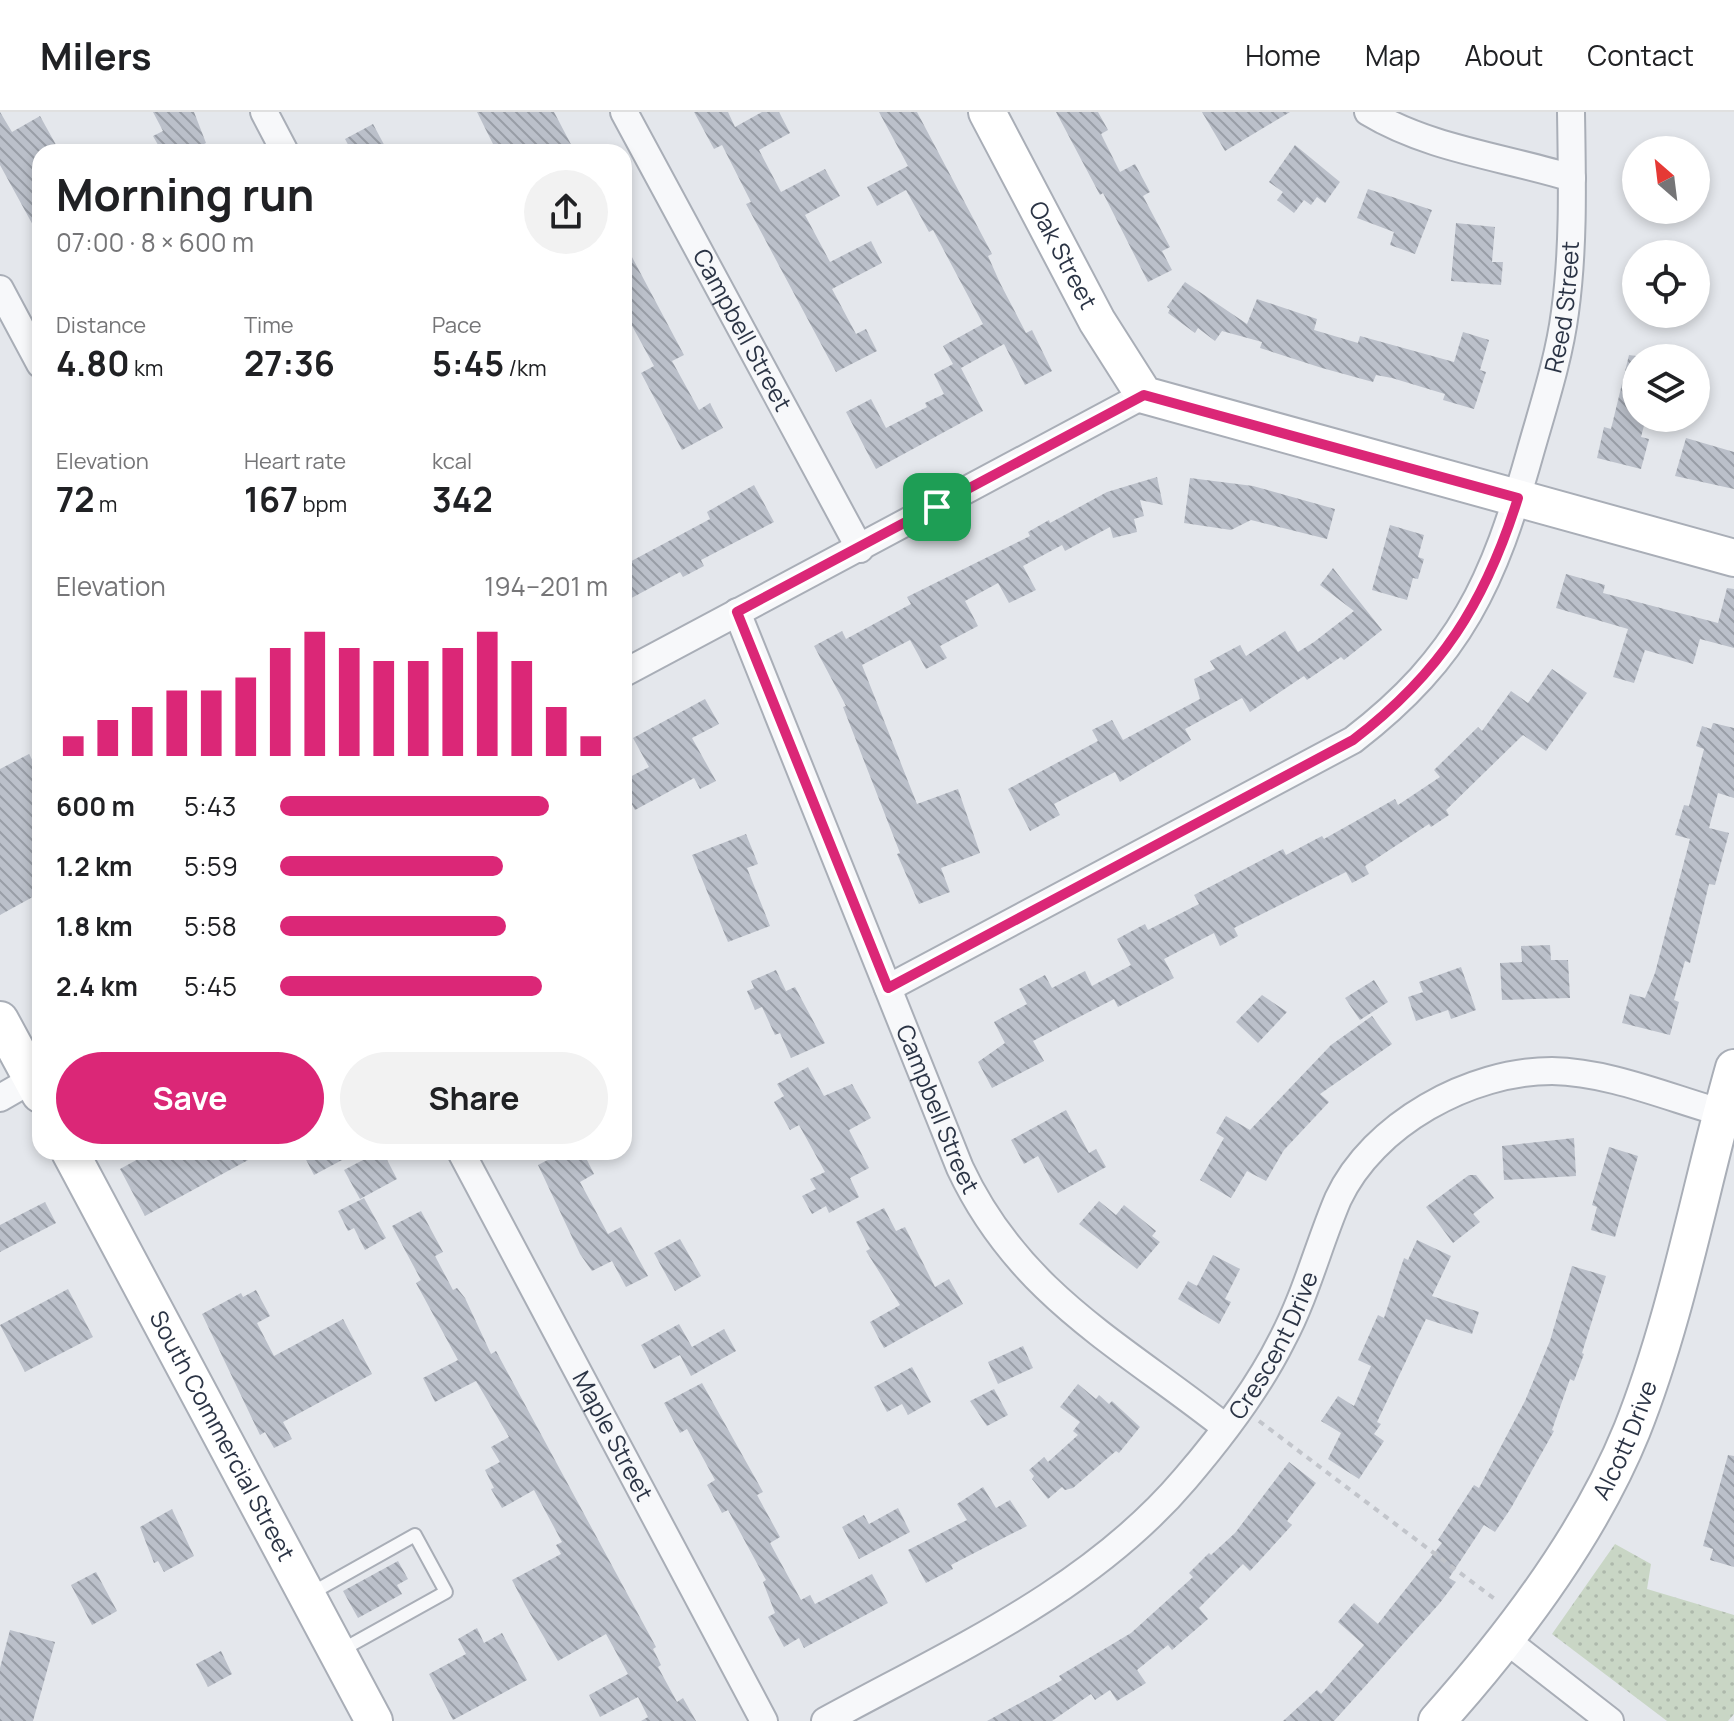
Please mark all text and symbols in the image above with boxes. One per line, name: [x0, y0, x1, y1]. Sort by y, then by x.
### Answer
text: Milers: [40, 29, 152, 81]
text: Home: [1245, 36, 1321, 74]
text: Map: [1365, 36, 1421, 74]
text: About: [1465, 36, 1543, 74]
text: Contact: [1587, 36, 1694, 74]
north arrow: [1622, 136, 1710, 224]
map controls: [1622, 136, 1710, 432]
text: Morning run: [56, 164, 314, 224]
button: share: [524, 170, 608, 254]
street label: Oak Street: [1022, 195, 1106, 315]
text: 07:00 · 8 × 600 m: [56, 224, 254, 260]
street label: Reed Street: [1535, 240, 1586, 376]
button: locate: [1622, 240, 1710, 328]
street label: Campbell Street: [686, 243, 800, 416]
text: Distance: [56, 310, 146, 340]
text: Time: [244, 310, 294, 340]
text: Pace: [432, 310, 482, 340]
text: 4.80: [56, 340, 130, 386]
text: 27:36: [244, 340, 335, 386]
text: 5:45: [432, 340, 504, 386]
button: layers: [1622, 344, 1710, 432]
text: km: [130, 353, 164, 383]
text: /km: [504, 353, 547, 383]
text: Elevation: [56, 446, 149, 476]
text: Heart rate: [244, 446, 346, 476]
text: kcal: [432, 446, 472, 476]
pin: [903, 473, 971, 541]
text: 72: [56, 476, 94, 522]
text: 167: [244, 476, 298, 522]
text: 342: [432, 476, 493, 522]
icon: arrive: [915, 485, 959, 529]
text: m: [94, 489, 117, 519]
text: bpm: [298, 489, 347, 519]
text: Elevation: [56, 568, 166, 604]
text: 194–201 m: [484, 568, 608, 604]
text: 600 m: [56, 788, 135, 824]
text: 5:43: [184, 788, 237, 824]
text: 1.2 km: [56, 848, 132, 884]
text: 5:59: [184, 848, 238, 884]
text: 1.8 km: [56, 908, 133, 944]
text: 5:58: [184, 908, 237, 944]
text: 2.4 km: [56, 968, 138, 1004]
text: 5:45: [184, 968, 237, 1004]
street label: Campbell Street: [889, 1019, 988, 1199]
button: Save: [56, 1052, 324, 1144]
button: Share: [340, 1052, 608, 1144]
street label: Crescent Drive: [1220, 1266, 1325, 1425]
street label: South Commercial Street: [143, 1304, 303, 1566]
street label: Maple Street: [566, 1365, 662, 1506]
street label: Alcott Drive: [1584, 1376, 1664, 1505]

